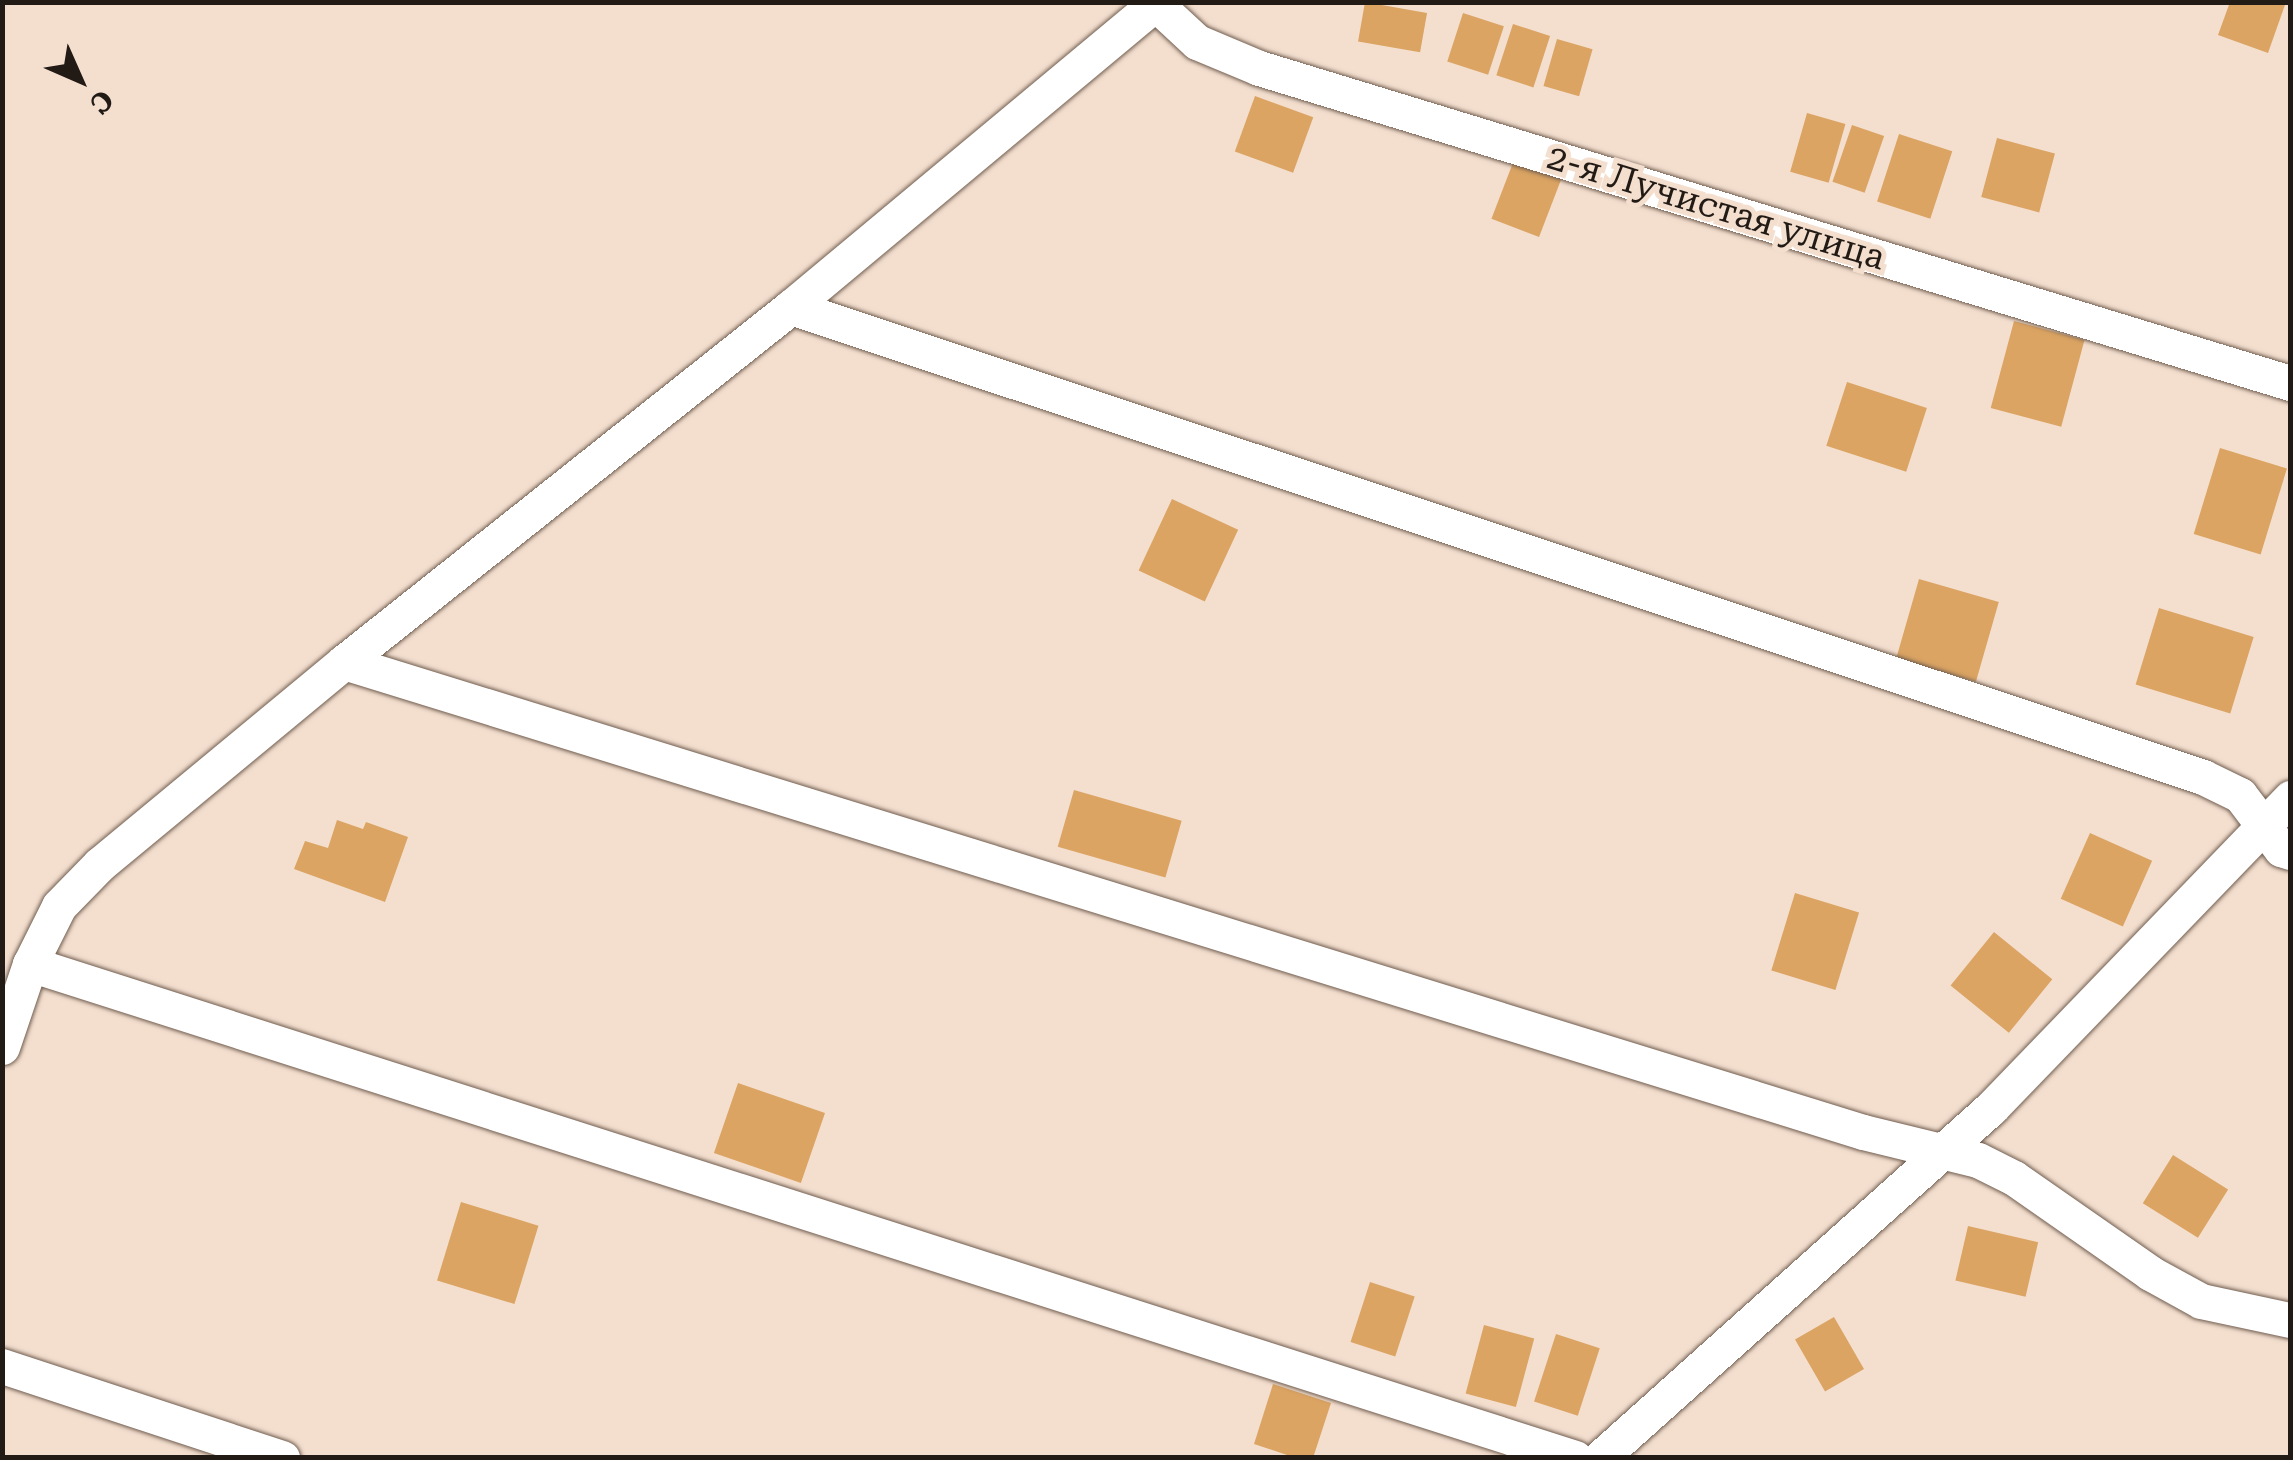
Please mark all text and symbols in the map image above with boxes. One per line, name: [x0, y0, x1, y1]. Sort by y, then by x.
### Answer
north arrow: [30, 30, 130, 130]
text: С: [83, 83, 120, 120]
street label: 2-я Лучистая улица: [1542, 137, 1890, 279]

